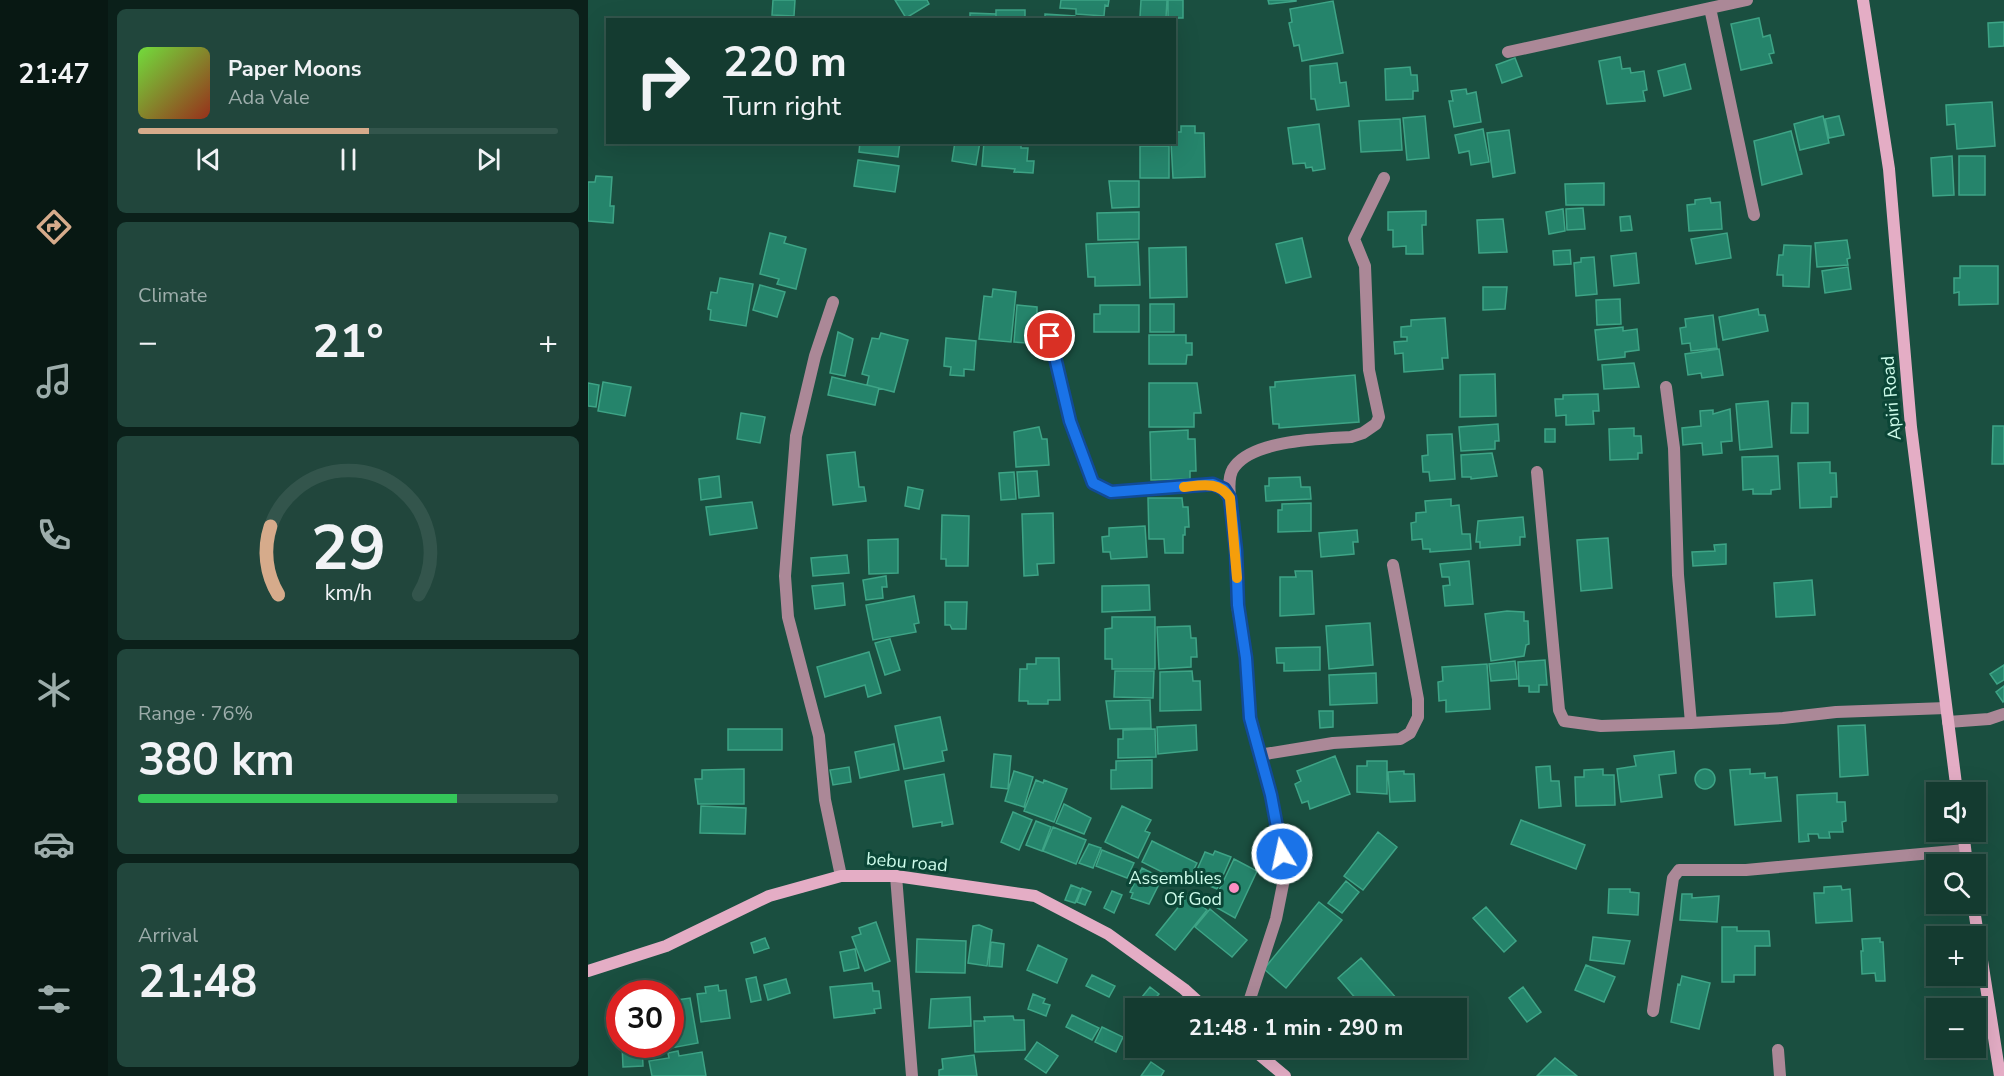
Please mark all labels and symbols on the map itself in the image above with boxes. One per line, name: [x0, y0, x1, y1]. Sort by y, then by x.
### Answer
pin: [1024, 310, 1075, 361]
street label: Apiri Road: [1875, 355, 1907, 441]
position arrow: [1250, 822, 1314, 886]
street label: bebu road: [865, 846, 949, 878]
place label: Assemblies Of God: [1128, 866, 1222, 911]
marker: Assemblies Of God: [1227, 881, 1241, 895]
speed limit sign: 30: [606, 980, 684, 1058]

